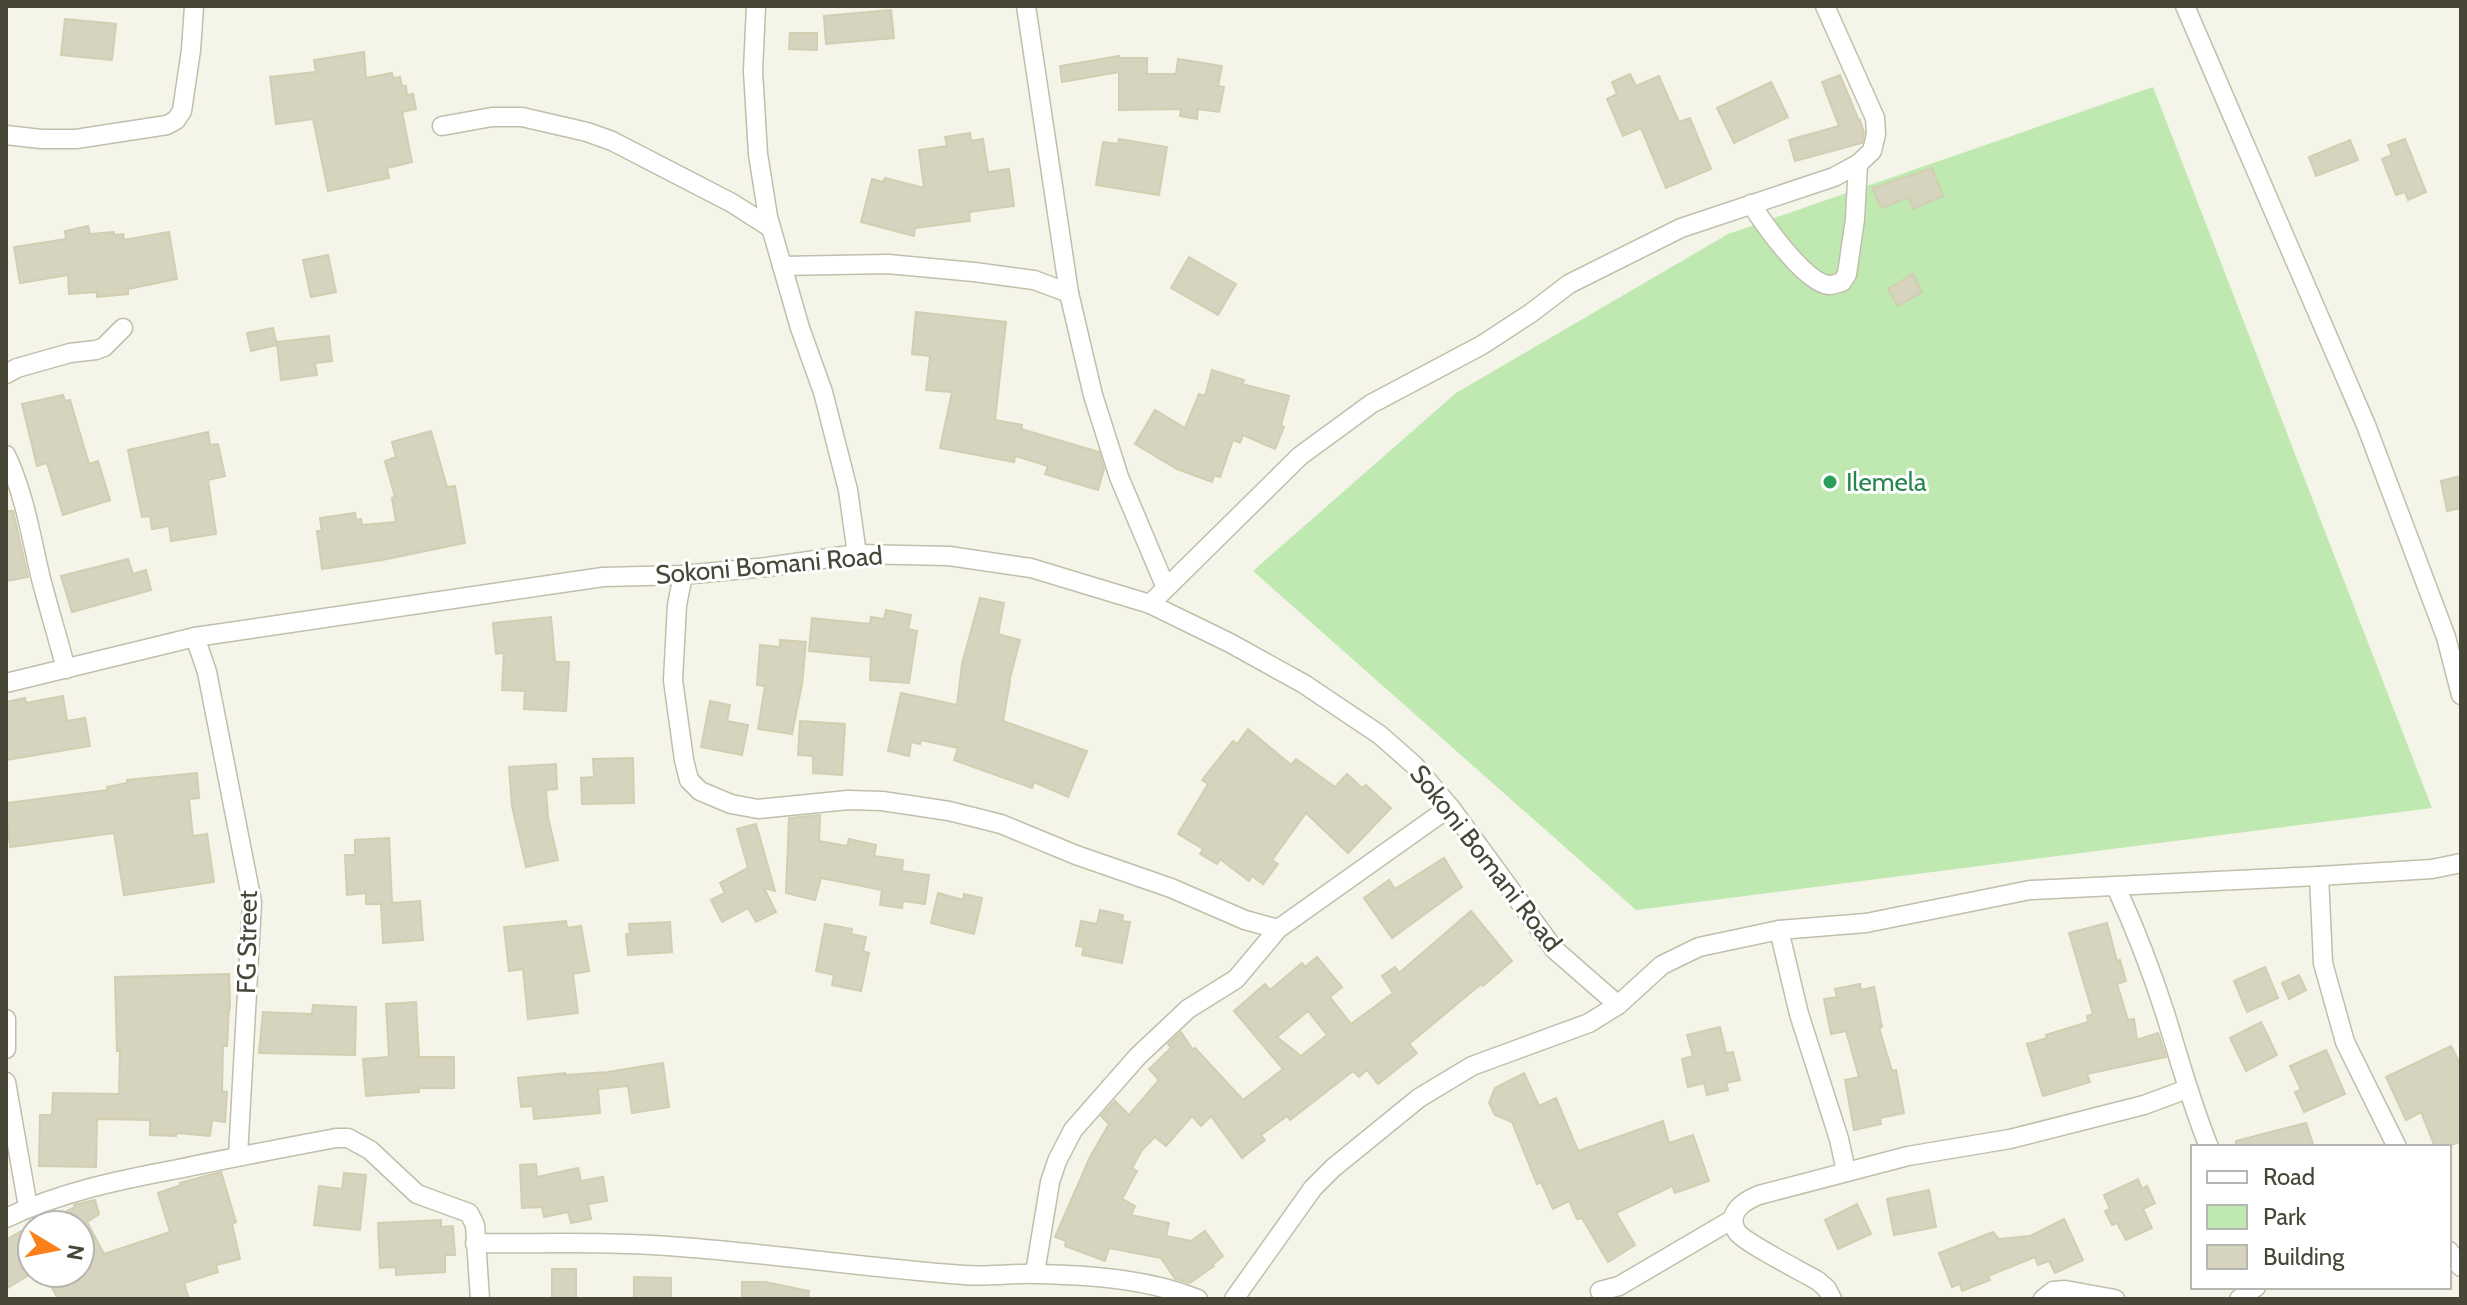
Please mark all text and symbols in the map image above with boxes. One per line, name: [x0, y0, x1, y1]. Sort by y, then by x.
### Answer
place label: Ilemela: [1846, 466, 1927, 498]
marker: Ilemela: [1821, 473, 1839, 491]
street label: Sokoni Bomani Road: [654, 539, 884, 591]
street label: Sokoni Bomani Road: [1403, 758, 1569, 958]
street label: FG Street: [230, 890, 264, 994]
legend: [2191, 1145, 2451, 1289]
text: Road: [2263, 1162, 2315, 1191]
text: Park: [2263, 1202, 2306, 1231]
north arrow: [16, 1209, 96, 1289]
text: N: [61, 1242, 90, 1262]
text: Building: [2263, 1242, 2345, 1271]

